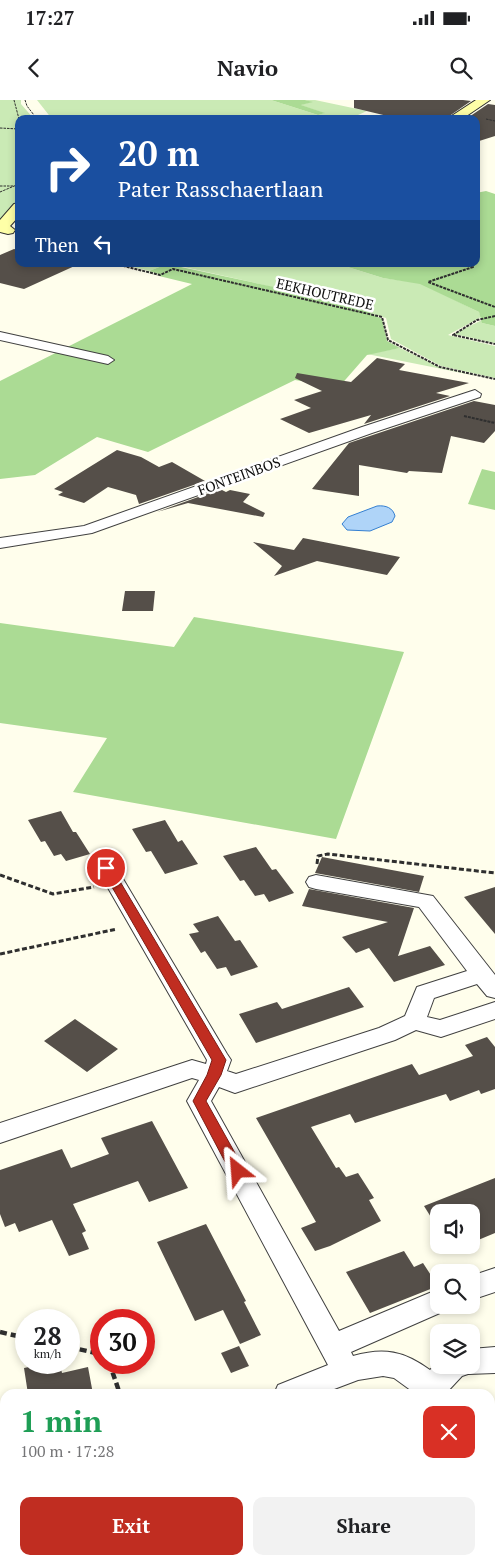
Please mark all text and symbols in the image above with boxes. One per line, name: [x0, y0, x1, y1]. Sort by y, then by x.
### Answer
text: 17:27: [25, 5, 74, 30]
text: Navio: [217, 53, 278, 82]
icon: back: [20, 54, 48, 82]
icon: search: [447, 54, 475, 82]
text: 20 m: [118, 130, 199, 176]
icon: right: [35, 135, 100, 200]
text: Pater Rasschaertlaan: [118, 174, 323, 203]
icon: left: [89, 230, 117, 258]
text: Then: [35, 232, 79, 257]
street label: EEKHOUTREDE: [275, 273, 376, 314]
street label: FONTEINBOS: [195, 452, 283, 499]
pin: [85, 847, 127, 889]
icon: arrive: [92, 854, 120, 882]
position arrow: [211, 1144, 263, 1196]
map controls: [430, 1204, 480, 1374]
button: sound: [430, 1204, 480, 1254]
button: search: [430, 1264, 480, 1314]
speed limit sign: 30: [90, 1309, 155, 1374]
text: 28: [33, 1319, 62, 1352]
button: layers: [430, 1324, 480, 1374]
text: km/h: [34, 1346, 61, 1361]
text: 1 min: [20, 1401, 102, 1441]
button: close: [423, 1406, 475, 1458]
text: 100 m · 17:28: [20, 1440, 114, 1462]
button: Exit: [20, 1497, 243, 1555]
button: Share: [253, 1497, 475, 1555]

